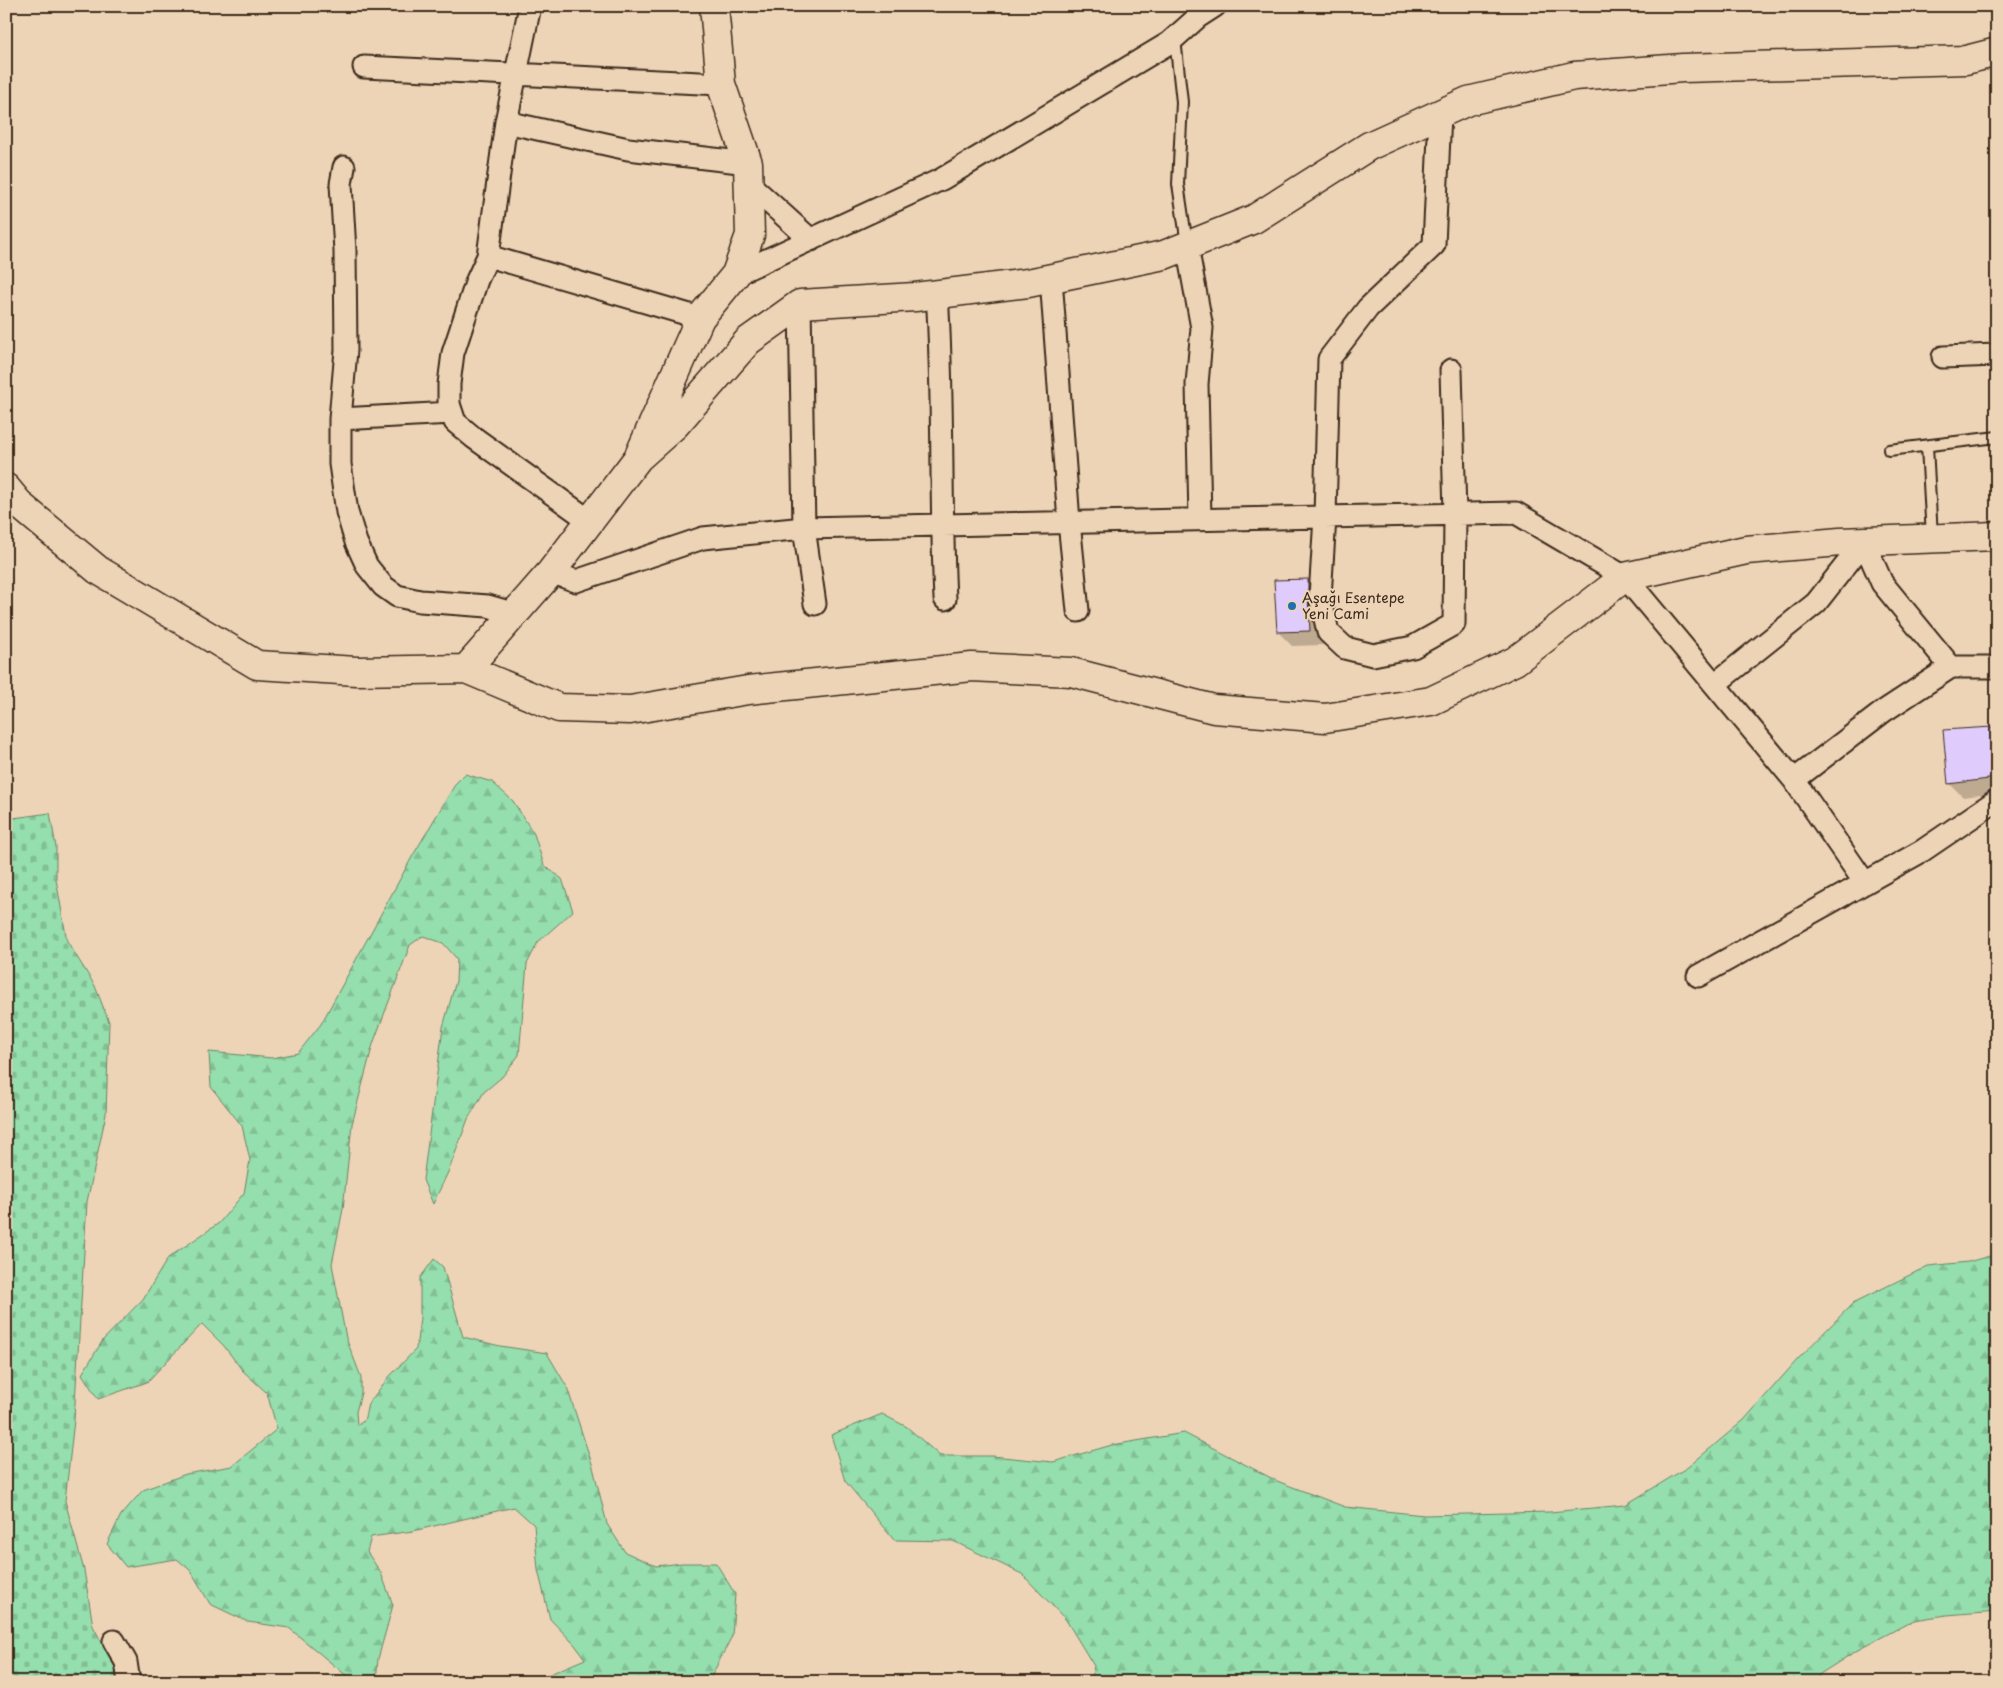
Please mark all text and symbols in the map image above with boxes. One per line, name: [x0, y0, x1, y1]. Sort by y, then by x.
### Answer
place label: Aşağı Esentepe Yeni Cami: [1302, 587, 1405, 624]
marker: Aşağı Esentepe Yeni Cami: [1286, 600, 1298, 612]

